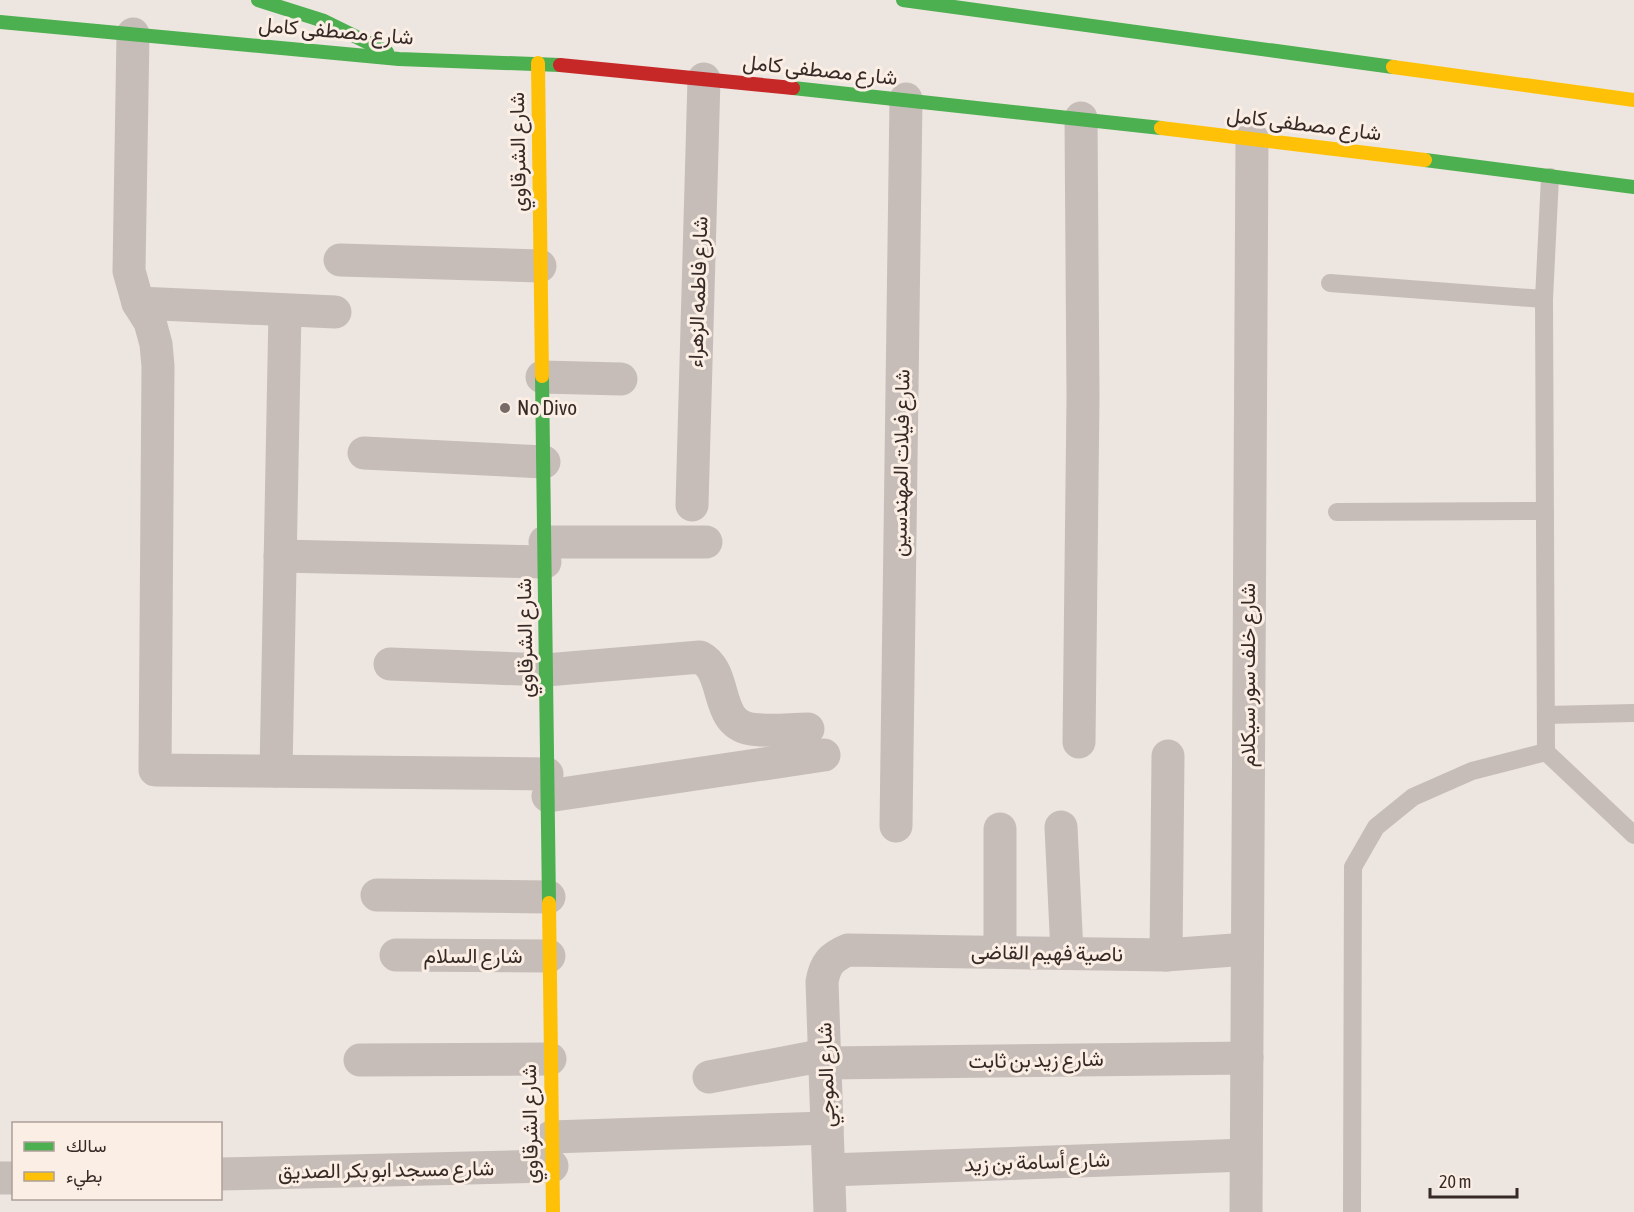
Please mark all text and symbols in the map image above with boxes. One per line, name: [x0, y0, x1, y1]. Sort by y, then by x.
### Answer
street label: شارع مصطفى كامل: [257, 11, 415, 52]
street label: شارع مصطفى كامل: [741, 49, 899, 92]
street label: شارع الشرقاوي: [504, 92, 536, 212]
street label: شارع مصطفى كامل: [1225, 102, 1383, 147]
street label: شارع فاطمه الزهراء: [682, 216, 715, 368]
street label: شارع فيلات المهندسين: [886, 369, 917, 557]
place label: No Divo: [517, 395, 577, 419]
marker: No Divo: [498, 401, 512, 415]
street label: شارع الشرقاوي: [511, 578, 543, 698]
street label: شارع خلف سور سيكلام: [1235, 583, 1262, 767]
street label: ناصية فهيم القاضى: [971, 939, 1123, 968]
street label: شارع السلام: [424, 943, 522, 970]
street label: شارع الموجي: [811, 1022, 845, 1128]
street label: شارع زيد بن ثابت: [968, 1046, 1104, 1075]
street label: شارع الشرقاوي: [516, 1064, 548, 1184]
legend: [12, 1122, 222, 1200]
text: سالك: [66, 1135, 106, 1156]
street label: شارع أسامة بن زيد: [964, 1146, 1111, 1179]
street label: شارع مسجد ابو بكر الصديق: [278, 1155, 494, 1186]
scale bar: [1430, 1161, 1517, 1199]
text: بطيء: [66, 1165, 102, 1191]
text: 20 m: [1439, 1171, 1471, 1192]

